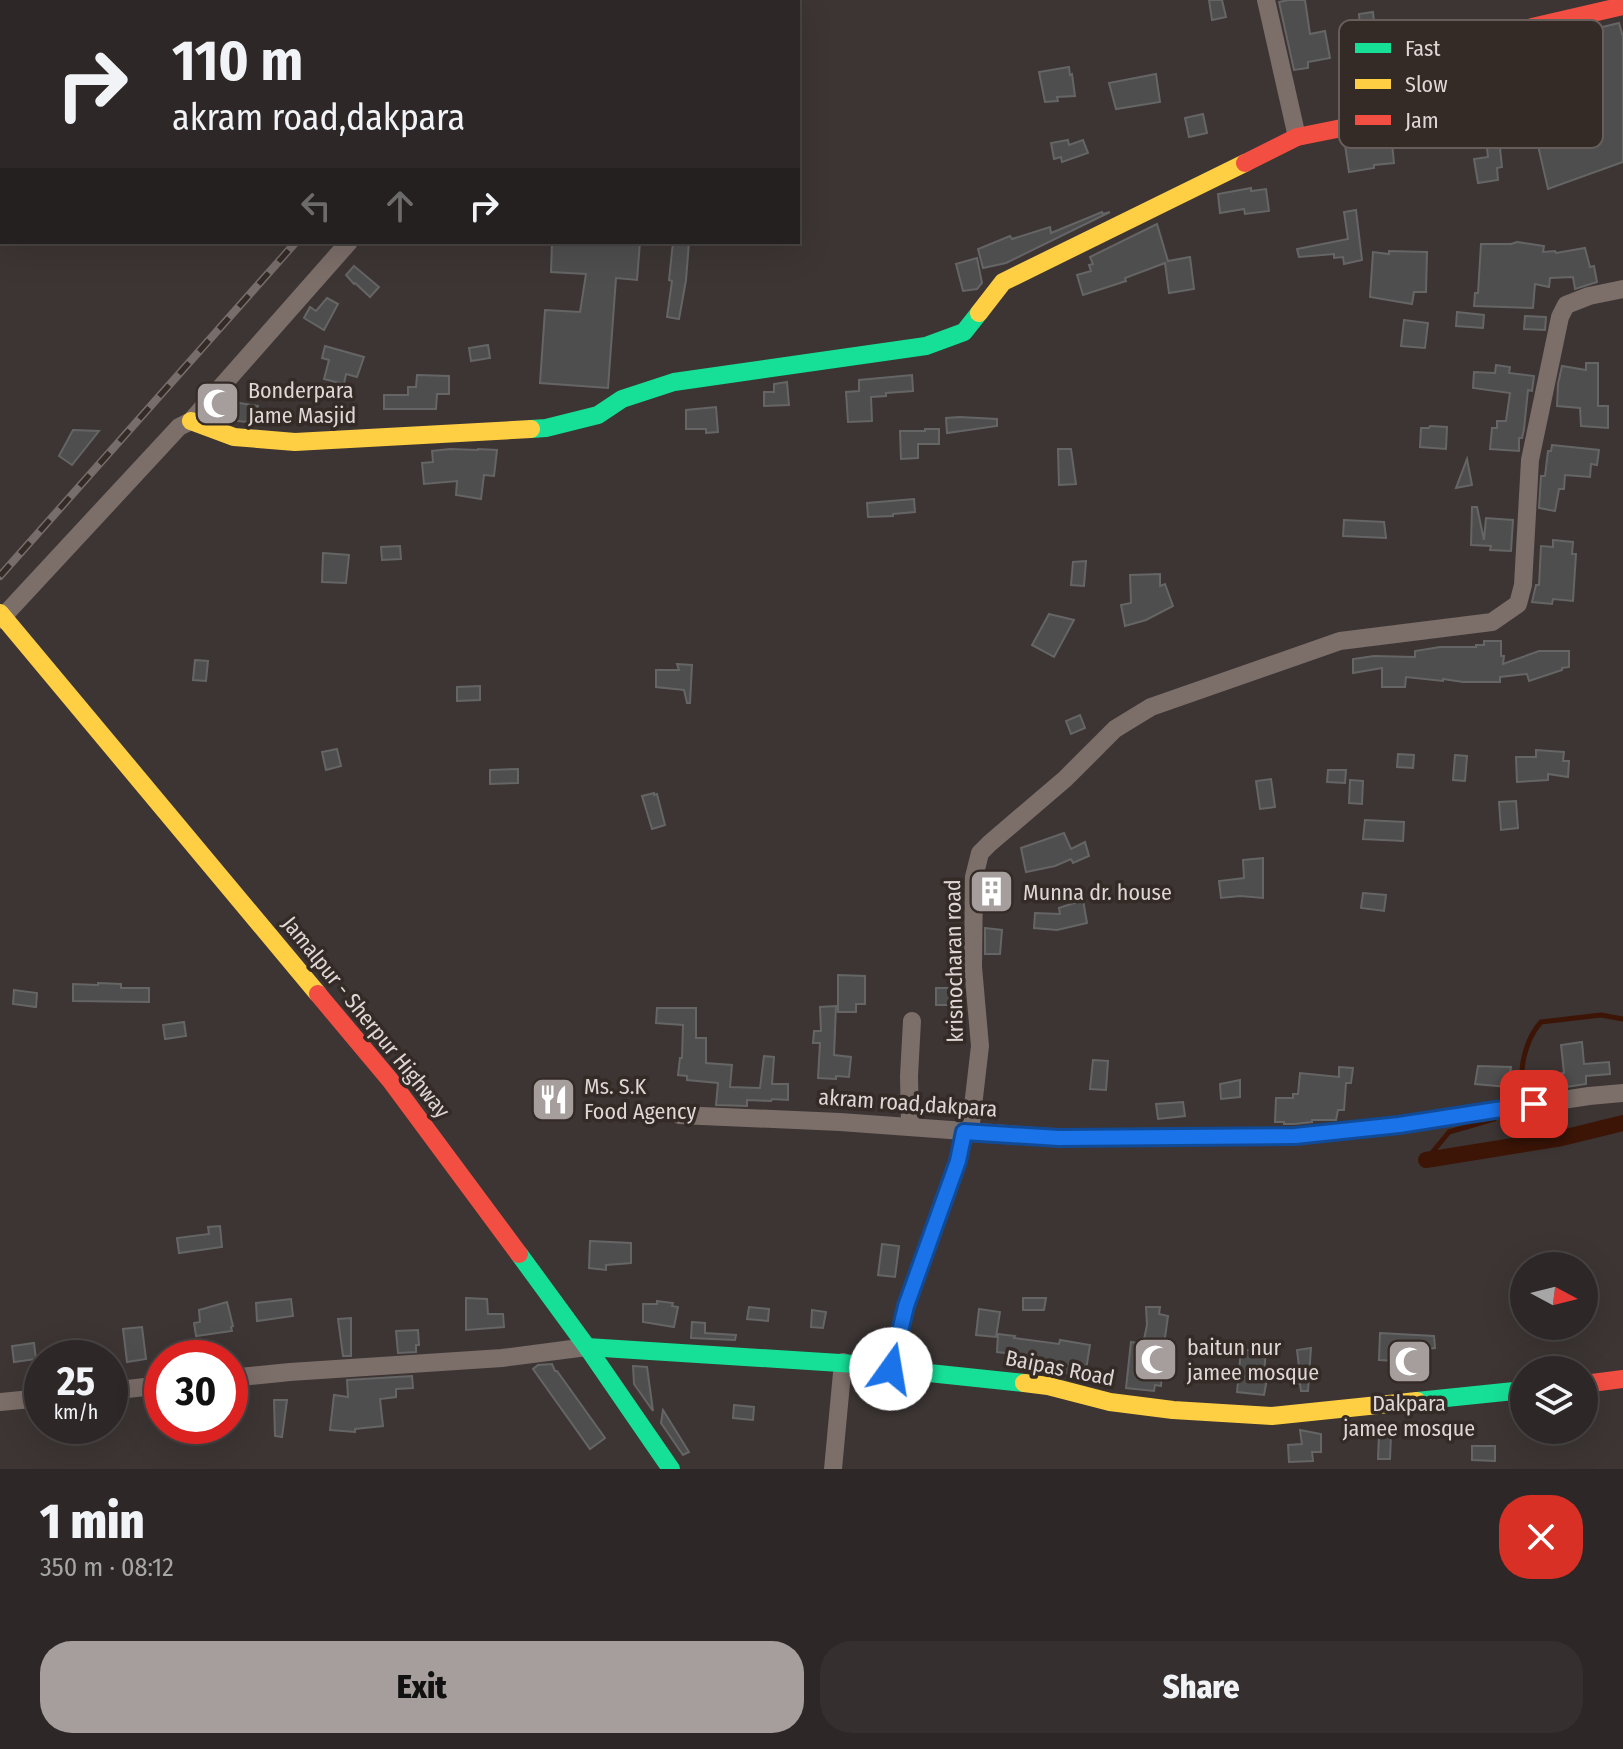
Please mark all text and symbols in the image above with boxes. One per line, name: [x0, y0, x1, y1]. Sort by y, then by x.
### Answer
legend: [1339, 20, 1603, 148]
text: 110 m: [172, 28, 303, 95]
icon: right: [40, 32, 144, 136]
text: Fast: [1405, 35, 1441, 62]
text: Slow: [1405, 71, 1448, 98]
text: akram road,dakpara: [172, 96, 465, 140]
text: Jam: [1405, 107, 1439, 134]
icon: left: [294, 184, 338, 228]
icon: ahead: [378, 184, 422, 228]
icon: right: [462, 184, 506, 228]
place label: Bonderpara Jame Masjid: [248, 377, 356, 429]
mosque icon: Bonderpara Jame Masjid: [193, 379, 241, 427]
building icon: Munna dr. house: [968, 868, 1016, 916]
street label: krisnocharan road: [939, 879, 969, 1043]
place label: Munna dr. house: [1023, 879, 1172, 906]
street label: Jamalpur - Sherpur Highway: [276, 911, 456, 1123]
pin: [1500, 1070, 1568, 1138]
place label: Ms. S.K Food Agency: [584, 1073, 696, 1125]
restaurant icon: Ms. S.K Food Agency: [529, 1075, 577, 1123]
icon: arrive: [1512, 1082, 1556, 1126]
street label: akram road,dakpara: [818, 1083, 998, 1123]
north arrow: [1510, 1252, 1598, 1340]
map controls: [1510, 1252, 1598, 1444]
position arrow: [849, 1327, 933, 1411]
place label: baitun nur jamee mosque: [1186, 1334, 1319, 1386]
mosque icon: baitun nur jamee mosque: [1132, 1336, 1180, 1384]
mosque icon: Dakpara jamee mosque: [1385, 1338, 1433, 1386]
speed limit sign: 30: [144, 1340, 248, 1444]
street label: Baipas Road: [1003, 1344, 1117, 1392]
button: layers: [1510, 1356, 1598, 1444]
text: 25: [57, 1358, 95, 1406]
place label: Dakpara jamee mosque: [1342, 1390, 1475, 1442]
text: km/h: [54, 1400, 98, 1424]
text: 1 min: [40, 1493, 144, 1551]
button: close: [1499, 1495, 1583, 1579]
text: 350 m · 08:12: [40, 1552, 174, 1583]
button: Exit: [40, 1641, 804, 1733]
button: Share: [820, 1641, 1583, 1733]

